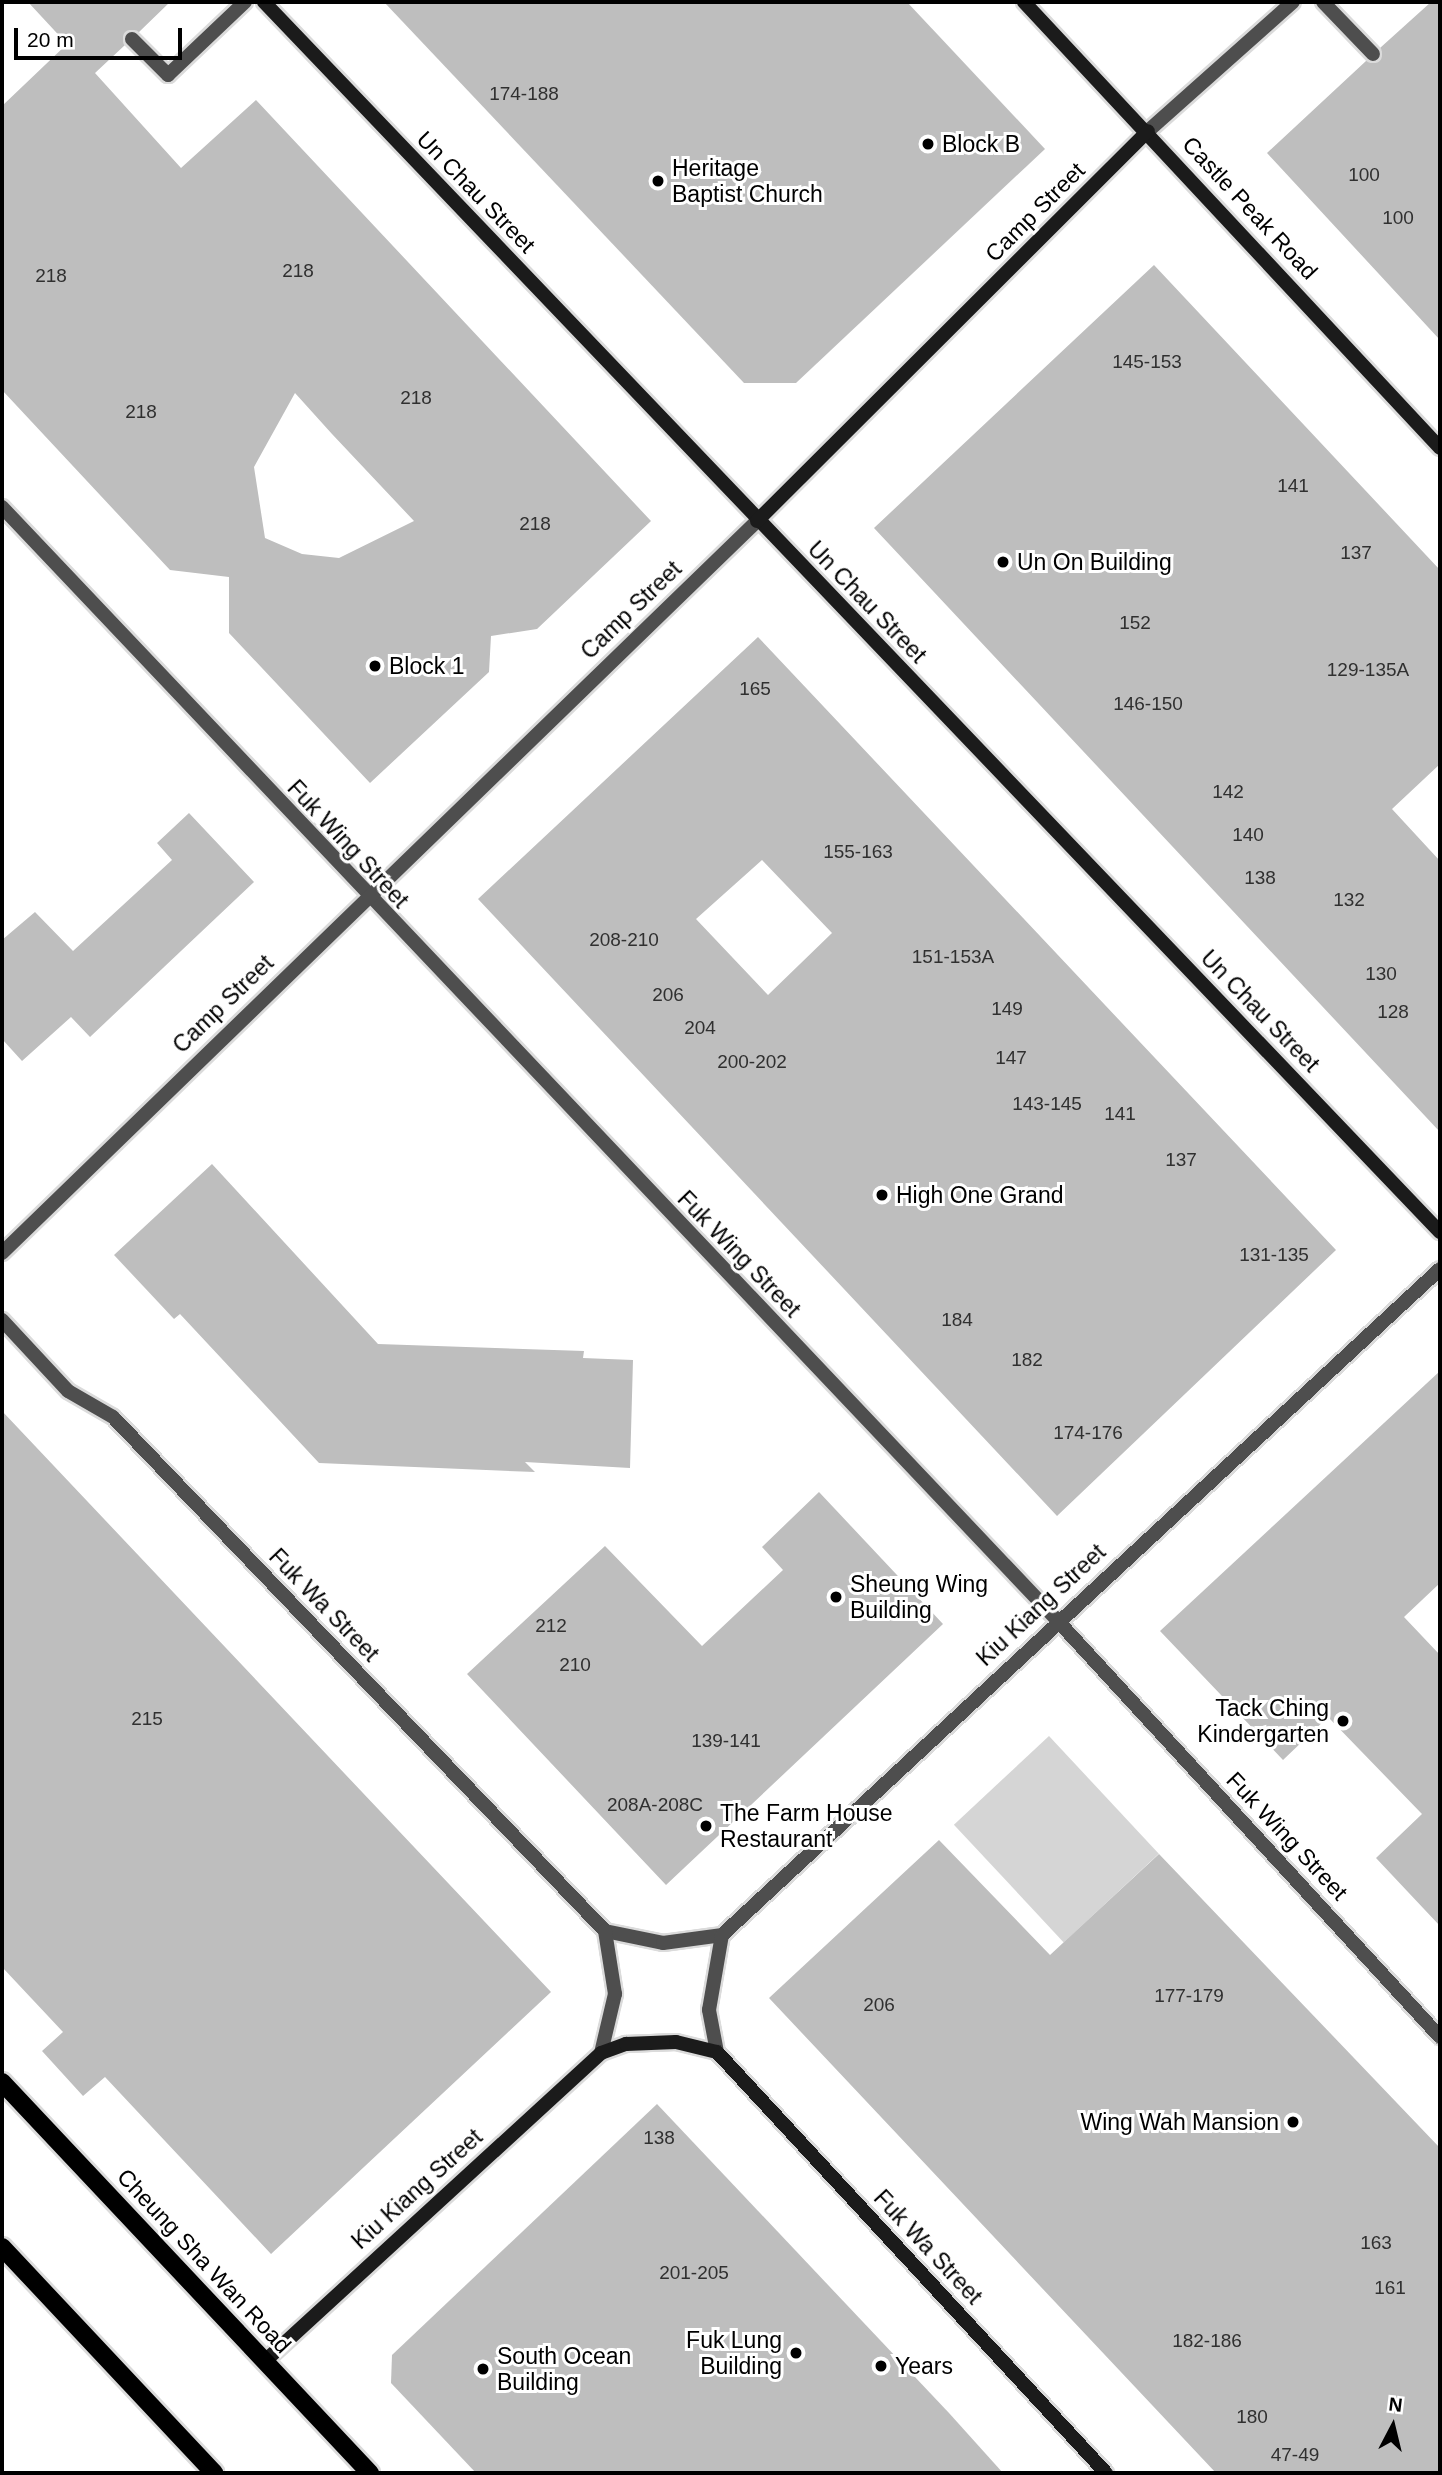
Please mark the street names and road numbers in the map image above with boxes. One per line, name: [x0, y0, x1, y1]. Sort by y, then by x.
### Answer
street label: Un Chau Street: [411, 125, 541, 259]
street label: Castle Peak Road: [1177, 131, 1323, 285]
street label: Camp Street: [980, 157, 1090, 267]
street label: Un Chau Street: [802, 535, 932, 669]
street label: Camp Street: [575, 555, 687, 665]
street label: Fuk Wing Street: [282, 774, 414, 914]
street label: Un Chau Street: [1195, 944, 1325, 1078]
street label: Camp Street: [167, 949, 279, 1059]
street label: Fuk Wing Street: [672, 1185, 806, 1323]
street label: Kiu Kiang Street: [971, 1538, 1111, 1672]
street label: Fuk Wa Street: [263, 1543, 385, 1667]
street label: Fuk Wing Street: [1221, 1766, 1353, 1906]
street label: Kiu Kiang Street: [346, 2123, 488, 2255]
street label: Cheung Sha Wan Road: [111, 2163, 297, 2359]
street label: Fuk Wa Street: [868, 2184, 988, 2310]

